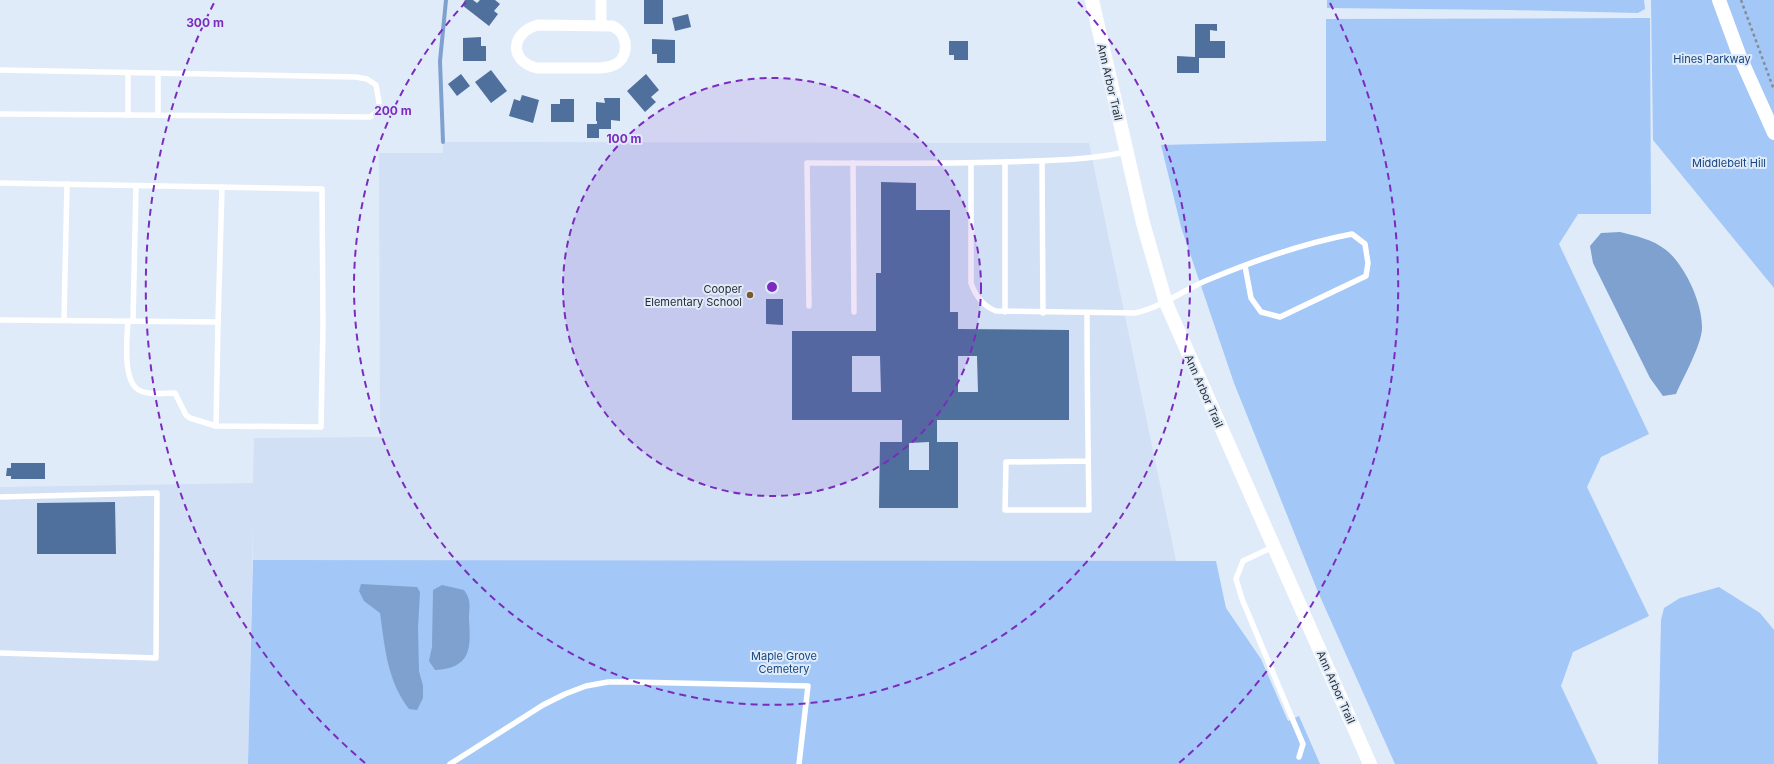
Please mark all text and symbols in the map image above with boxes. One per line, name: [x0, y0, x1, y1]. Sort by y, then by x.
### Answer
text: 300 m: [186, 15, 224, 30]
street label: Ann Arbor Trail: [1094, 42, 1126, 122]
park label: Hines Parkway: [1673, 52, 1751, 66]
text: 200 m: [374, 103, 412, 118]
text: 100 m: [606, 131, 642, 146]
park label: Middlebelt Hill: [1692, 156, 1766, 170]
centre of rings: [765, 280, 779, 294]
place label: Cooper Elementary School: [645, 282, 742, 309]
marker: Cooper Elementary School: [745, 290, 755, 300]
street label: Ann Arbor Trail: [1182, 352, 1226, 430]
street label: Ann Arbor Trail: [1314, 648, 1358, 726]
park label: Maple Grove Cemetery: [751, 649, 817, 676]

